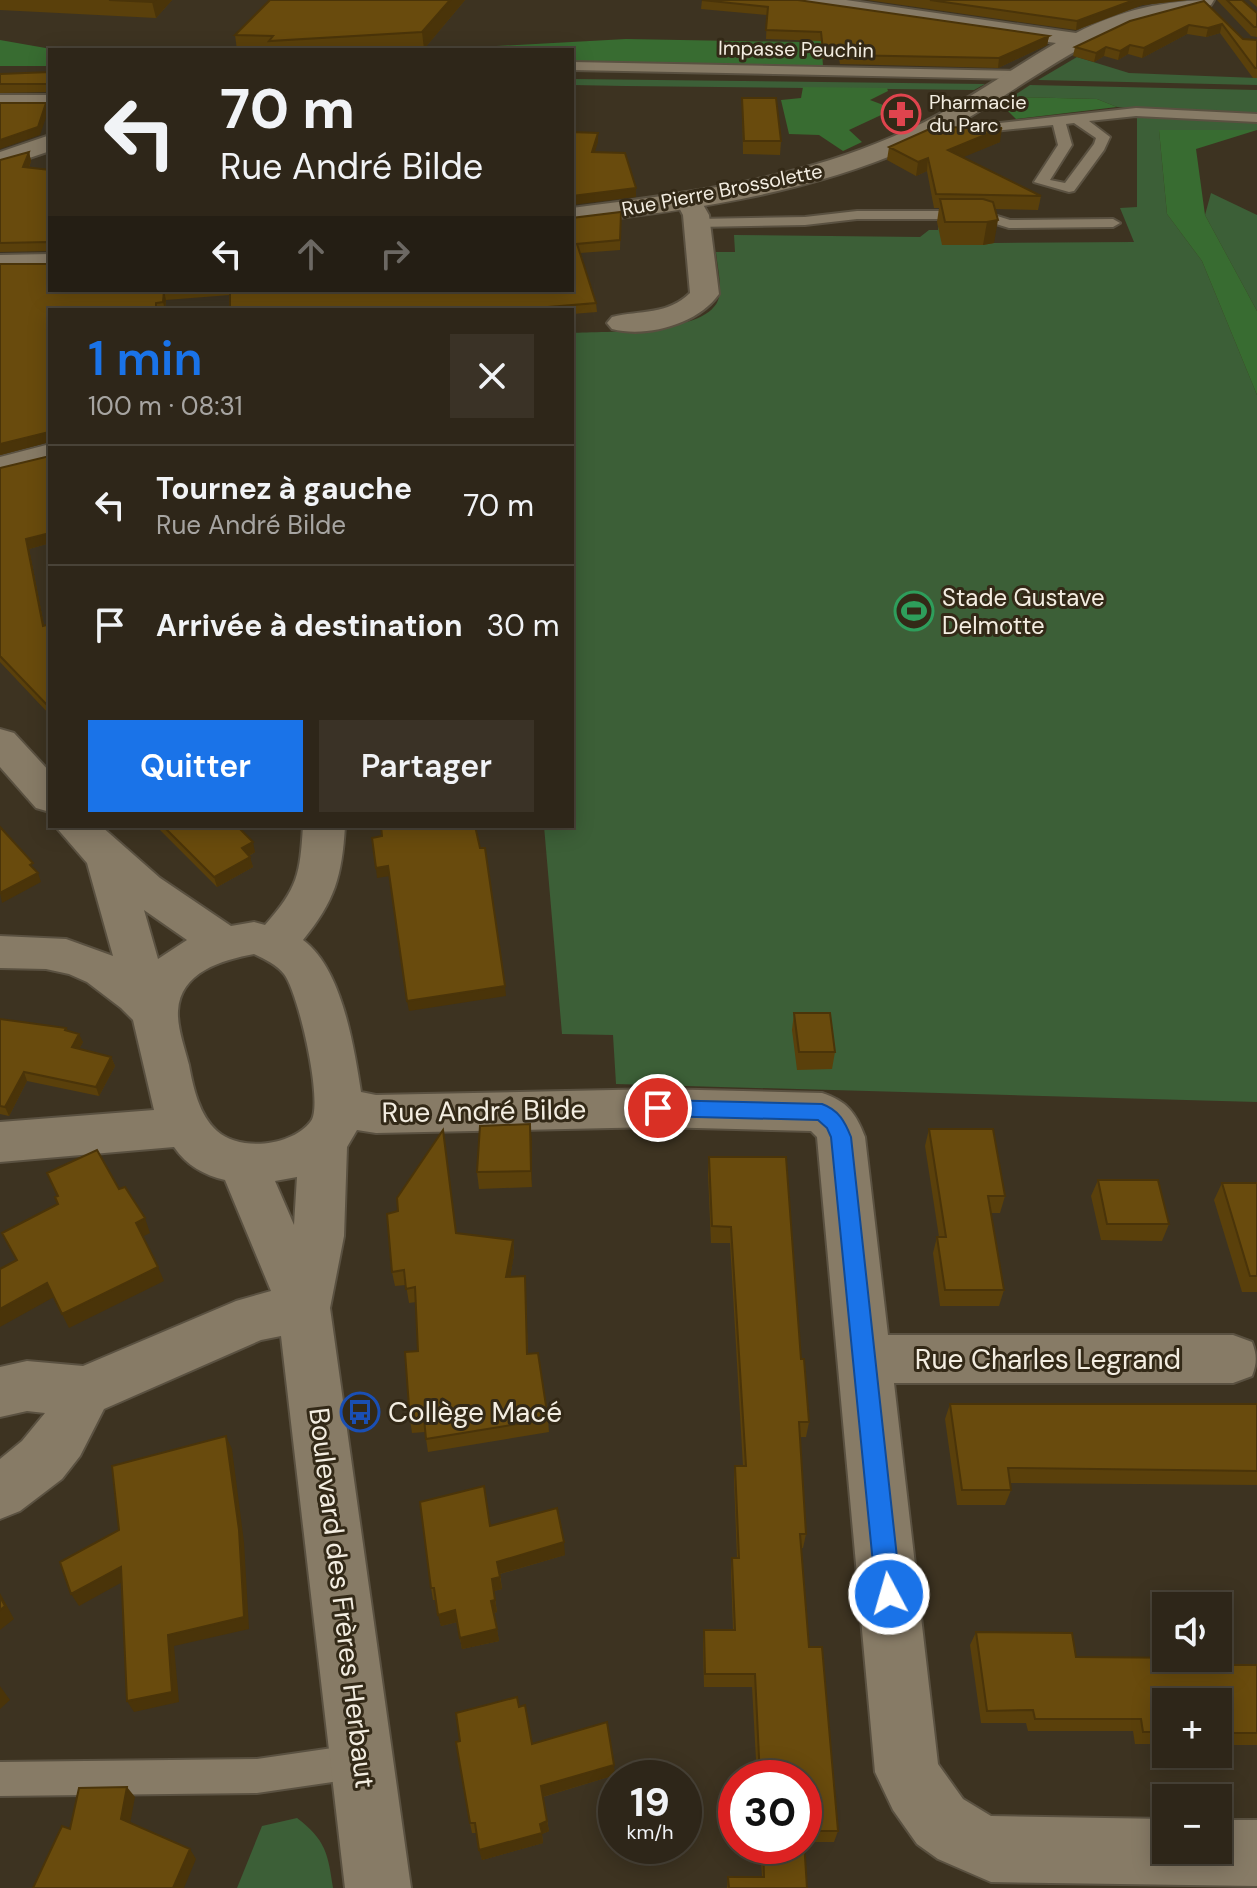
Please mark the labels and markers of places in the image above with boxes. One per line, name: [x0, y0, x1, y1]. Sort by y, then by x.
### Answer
place label: Pharmacie du Parc: [929, 89, 1027, 138]
pharmacy icon: Pharmacie du Parc: [880, 93, 922, 135]
place label: Stade Gustave Delmotte: [942, 582, 1105, 641]
sports icon: Stade Gustave Delmotte: [893, 590, 935, 632]
pin: [624, 1074, 692, 1142]
bus stop icon: Collège Macé: [339, 1391, 381, 1433]
place label: Collège Macé: [388, 1394, 562, 1431]

